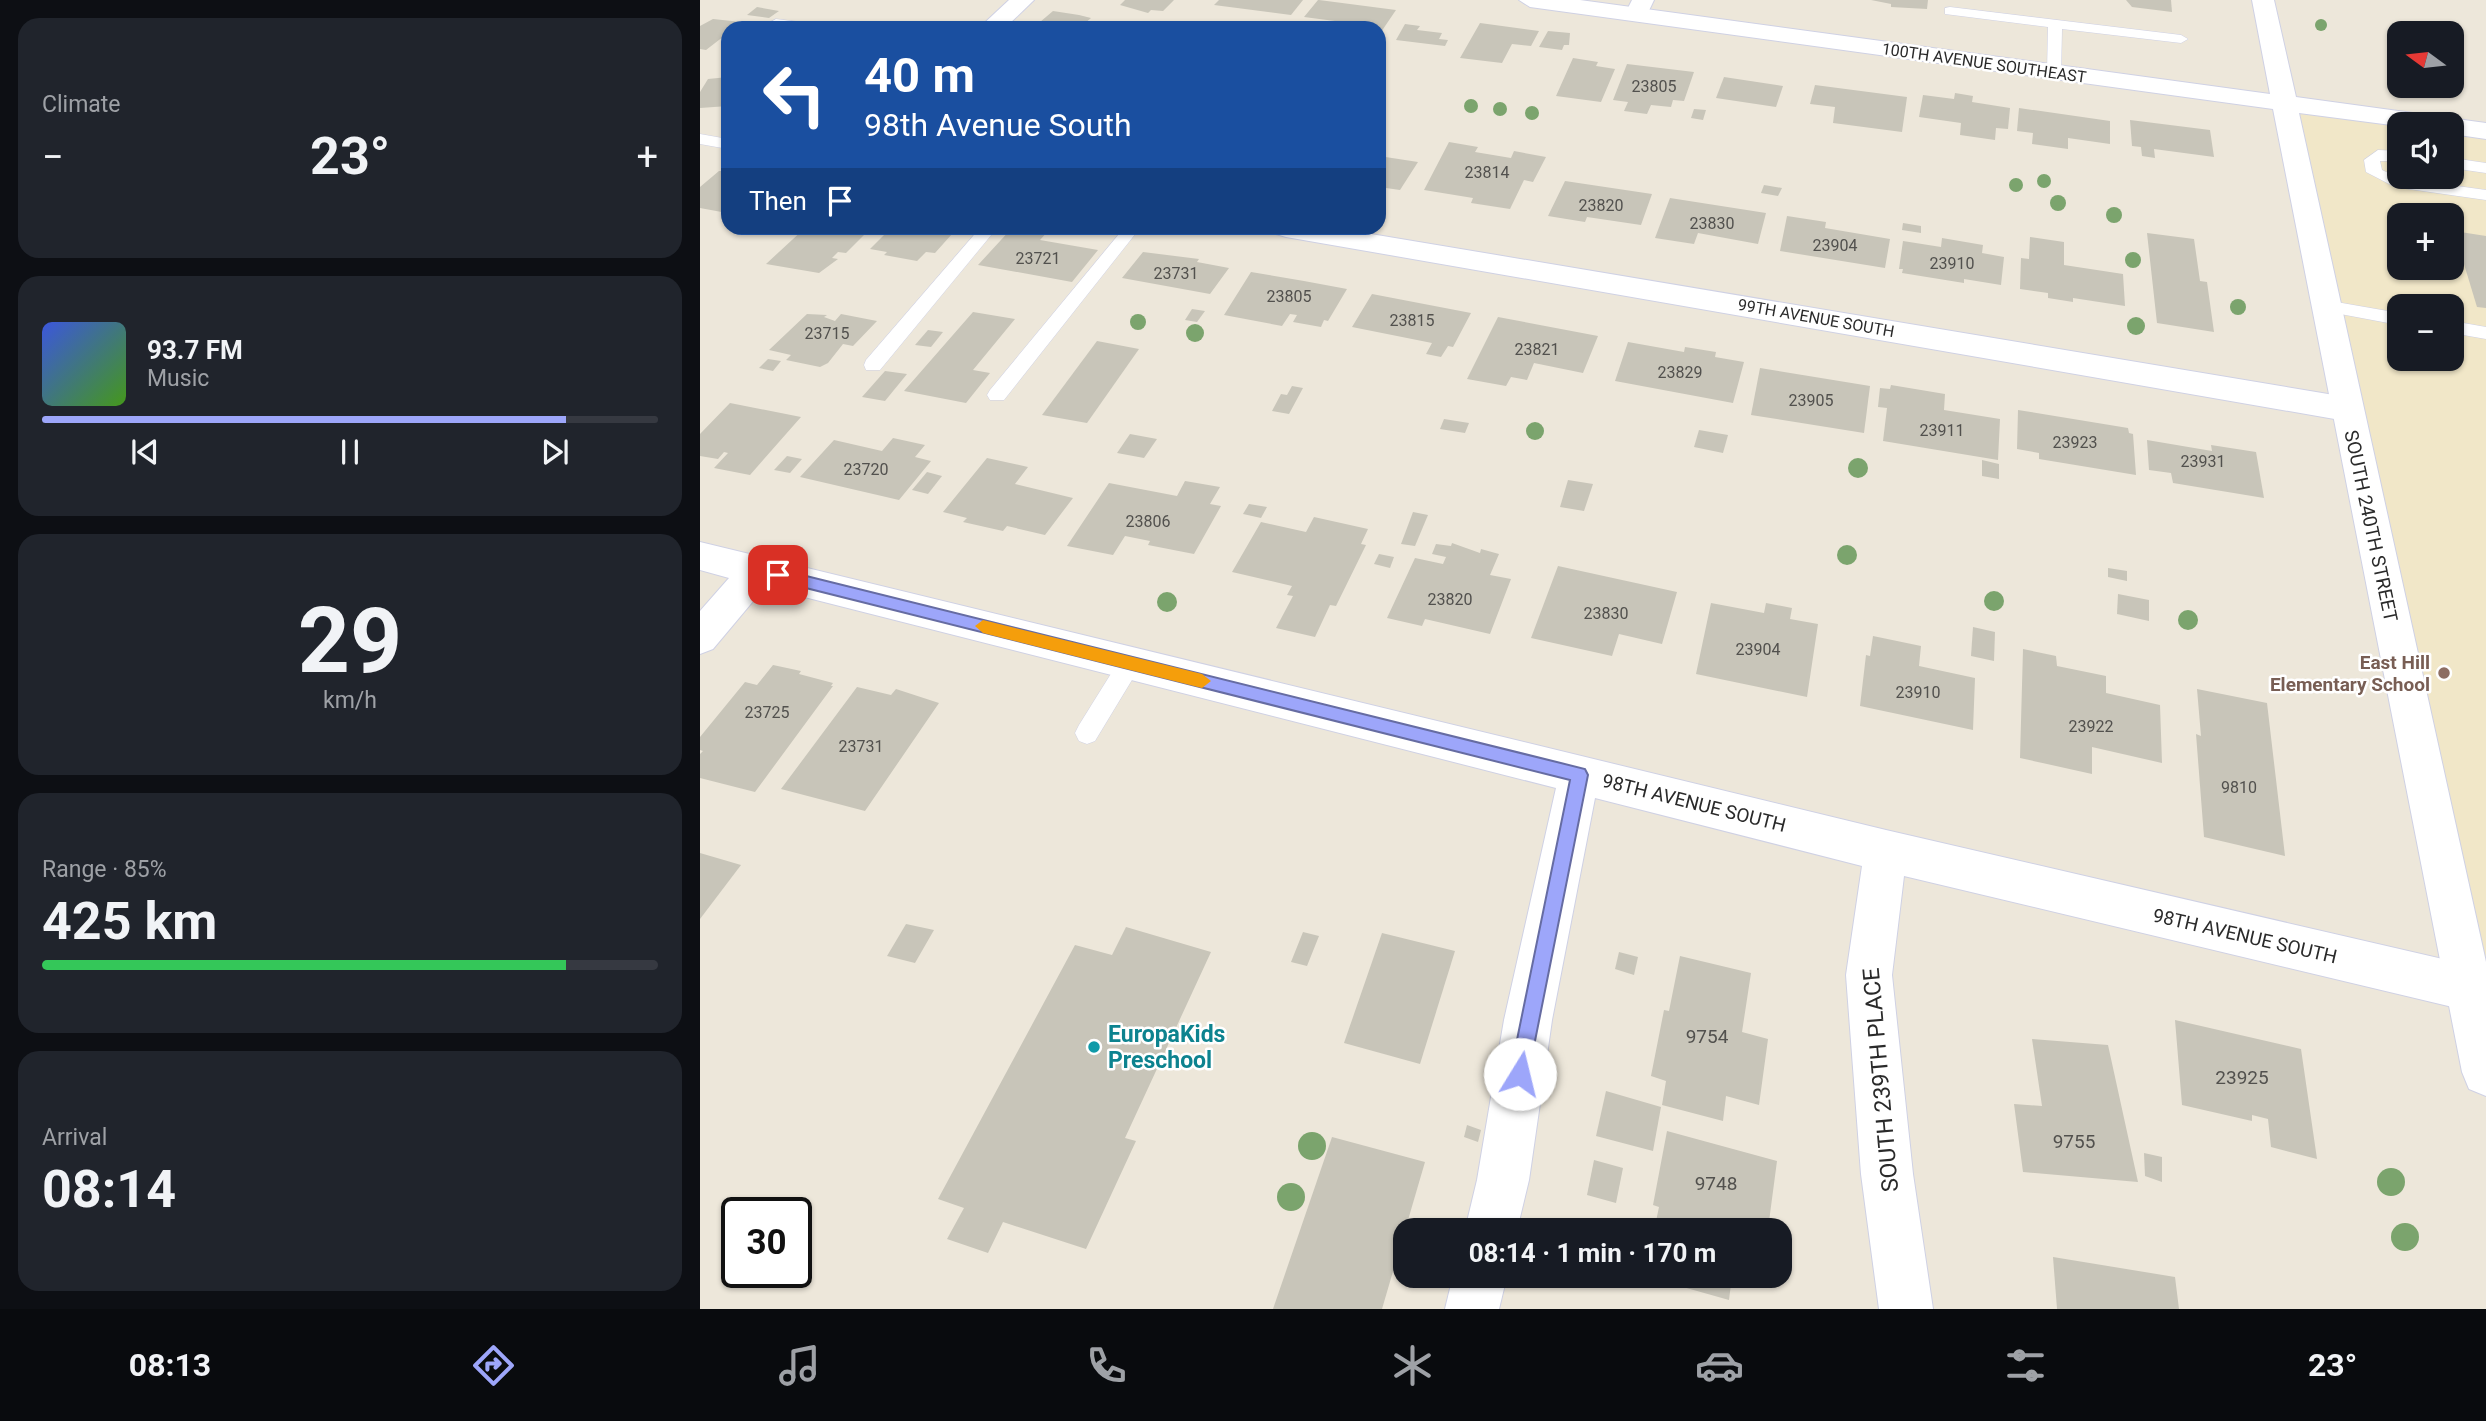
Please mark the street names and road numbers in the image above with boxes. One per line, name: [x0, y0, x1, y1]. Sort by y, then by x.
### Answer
street label: 100TH AVENUE SOUTHEAST: [1881, 39, 2088, 87]
street label: 99TH AVENUE SOUTH: [1736, 295, 1896, 341]
street label: SOUTH 240TH STREET: [2339, 428, 2403, 624]
street label: 98TH AVENUE SOUTH: [1600, 769, 1788, 837]
street label: 98TH AVENUE SOUTH: [2151, 904, 2339, 968]
street label: SOUTH 239TH PLACE: [1858, 967, 1904, 1193]

